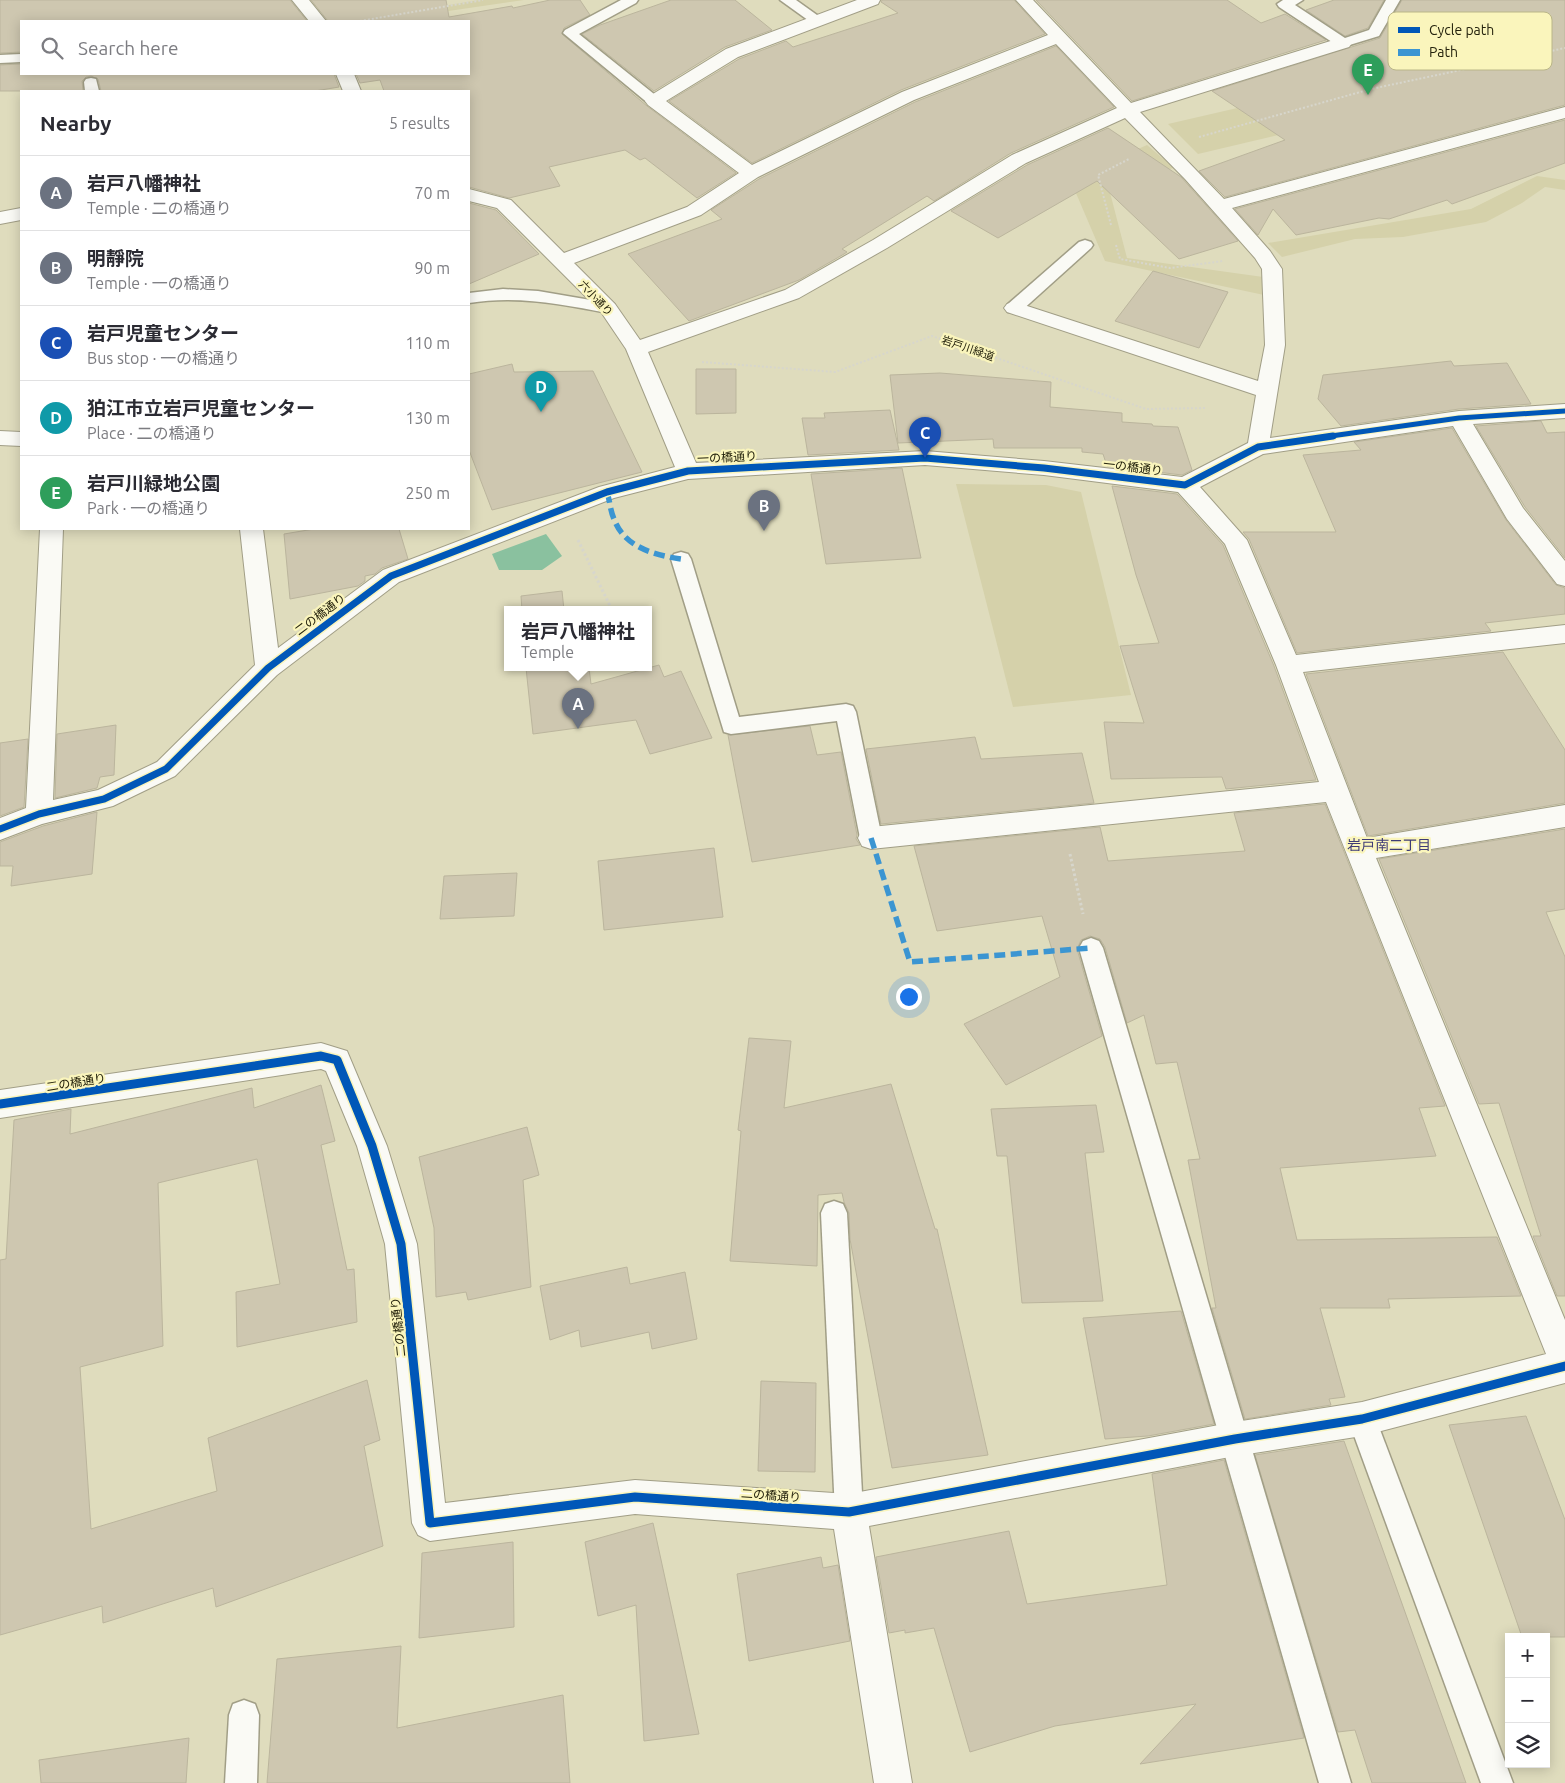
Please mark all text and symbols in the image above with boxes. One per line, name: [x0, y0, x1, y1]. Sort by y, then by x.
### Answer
legend: [1388, 12, 1552, 70]
search box: [20, 20, 470, 75]
text: Cycle path: [1429, 22, 1494, 38]
icon: search: [38, 34, 66, 62]
text: Search here: [78, 37, 178, 59]
text: Path: [1429, 44, 1458, 60]
pin: E: [1352, 54, 1384, 95]
text: Nearby: [40, 111, 111, 135]
text: 5 results: [389, 114, 450, 132]
text: 岩戸八幡神社: [87, 172, 201, 194]
text: A: [50, 184, 62, 202]
text: 70 m: [414, 184, 450, 202]
text: Temple · 二の橋通り: [87, 199, 231, 217]
text: 明靜院: [87, 247, 144, 269]
text: B: [51, 259, 61, 277]
text: 90 m: [414, 259, 450, 277]
text: Temple · 一の橋通り: [87, 274, 231, 292]
street label: 六小通り: [577, 278, 615, 318]
text: 岩戸児童センター: [87, 322, 239, 344]
street label: 岩戸川緑道: [940, 333, 996, 363]
text: C: [51, 334, 61, 352]
text: 110 m: [405, 334, 450, 352]
text: Bus stop · 一の橋通り: [87, 349, 240, 367]
pin: D: [525, 371, 557, 412]
text: 狛江市立岩戸児童センター: [87, 397, 315, 419]
text: D: [50, 409, 62, 427]
text: 130 m: [405, 409, 450, 427]
pin: C: [909, 417, 941, 458]
text: Place · 二の橋通り: [87, 424, 217, 442]
street label: 一の橋通り: [697, 449, 757, 465]
street label: 一の橋通り: [1102, 457, 1164, 477]
text: 岩戸川緑地公園: [87, 472, 220, 494]
text: E: [51, 484, 61, 502]
text: 250 m: [405, 484, 450, 502]
pin: B: [748, 490, 780, 531]
text: Park · 一の橋通り: [87, 499, 210, 517]
street label: 二の橋通り: [292, 591, 348, 637]
popup: [504, 606, 652, 671]
text: 岩戸八幡神社: [521, 620, 635, 642]
text: Temple: [521, 643, 574, 661]
pin: A: [562, 688, 594, 729]
district label: 岩戸南二丁目: [1347, 837, 1431, 853]
your location: [896, 984, 922, 1010]
street label: 二の橋通り: [45, 1071, 107, 1093]
street label: 二の橋通り: [388, 1296, 408, 1358]
street label: 二の橋通り: [741, 1486, 801, 1504]
map controls: [1505, 1633, 1550, 1768]
button: +: [1505, 1633, 1550, 1678]
button: −: [1505, 1678, 1550, 1723]
button: layers: [1505, 1723, 1550, 1768]

